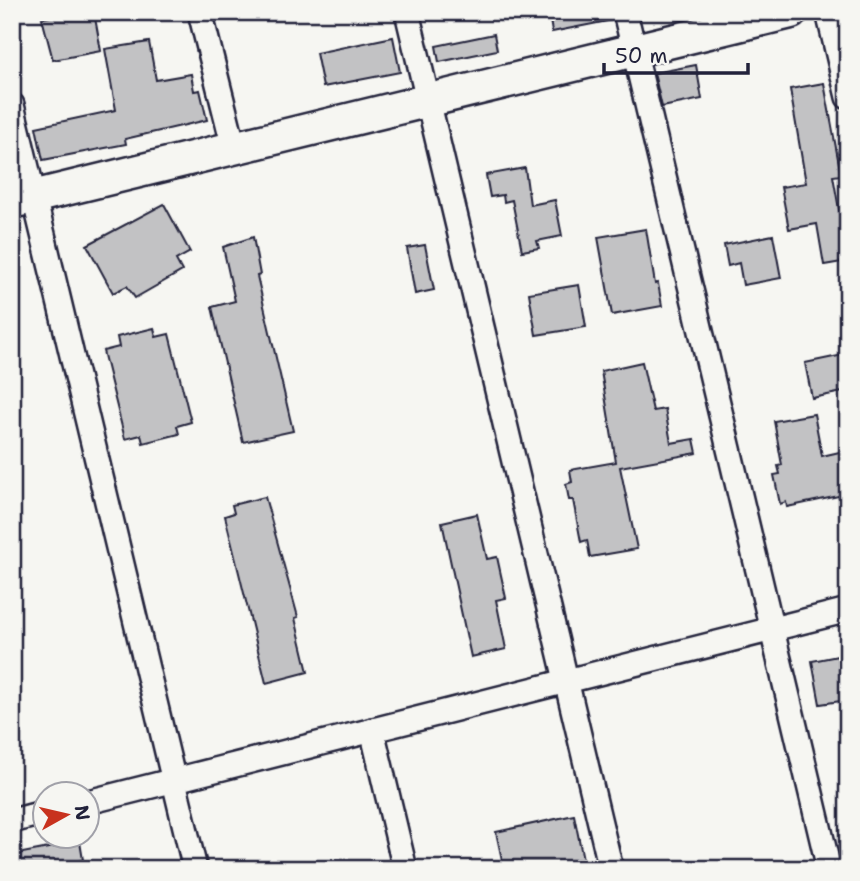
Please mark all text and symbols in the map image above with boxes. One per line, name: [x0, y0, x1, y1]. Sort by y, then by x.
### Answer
scale bar: [604, 32, 748, 76]
text: 50 m: [615, 42, 668, 70]
north arrow: [32, 780, 102, 850]
text: N: [69, 804, 96, 822]

